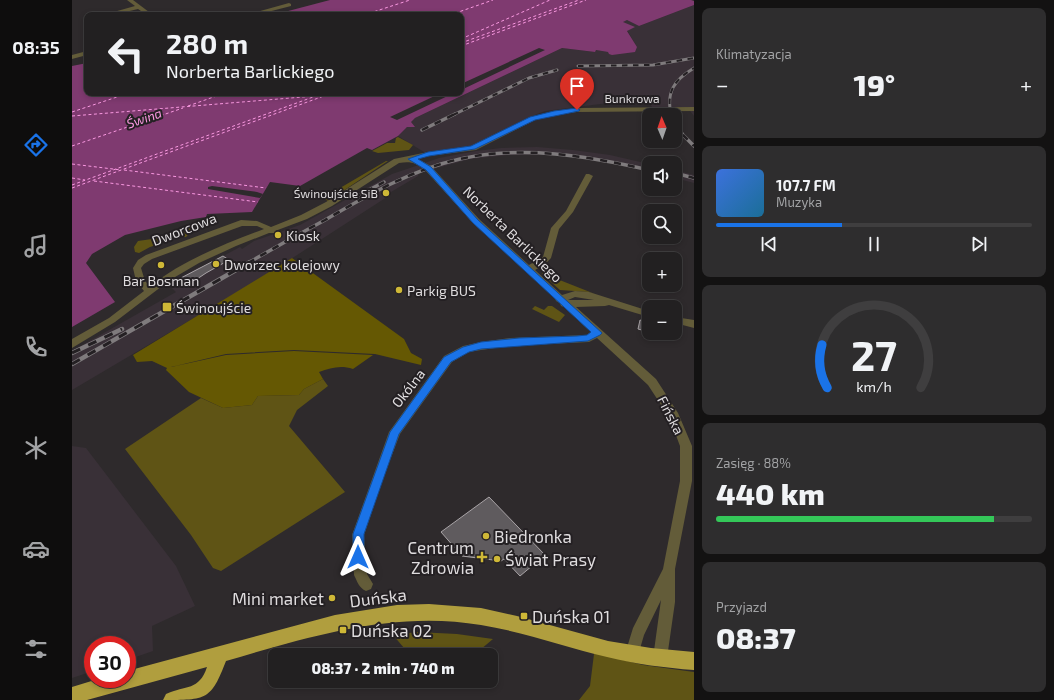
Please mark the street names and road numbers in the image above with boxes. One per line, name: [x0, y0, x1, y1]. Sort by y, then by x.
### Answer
street label: Bunkrowa: [604, 91, 660, 105]
street label: Norberta Barlickiego: [460, 182, 566, 286]
street label: Dworcowa: [149, 209, 219, 249]
street label: Okólna: [388, 365, 428, 411]
street label: Fińska: [654, 393, 688, 437]
street label: Duńska: [348, 584, 408, 610]

